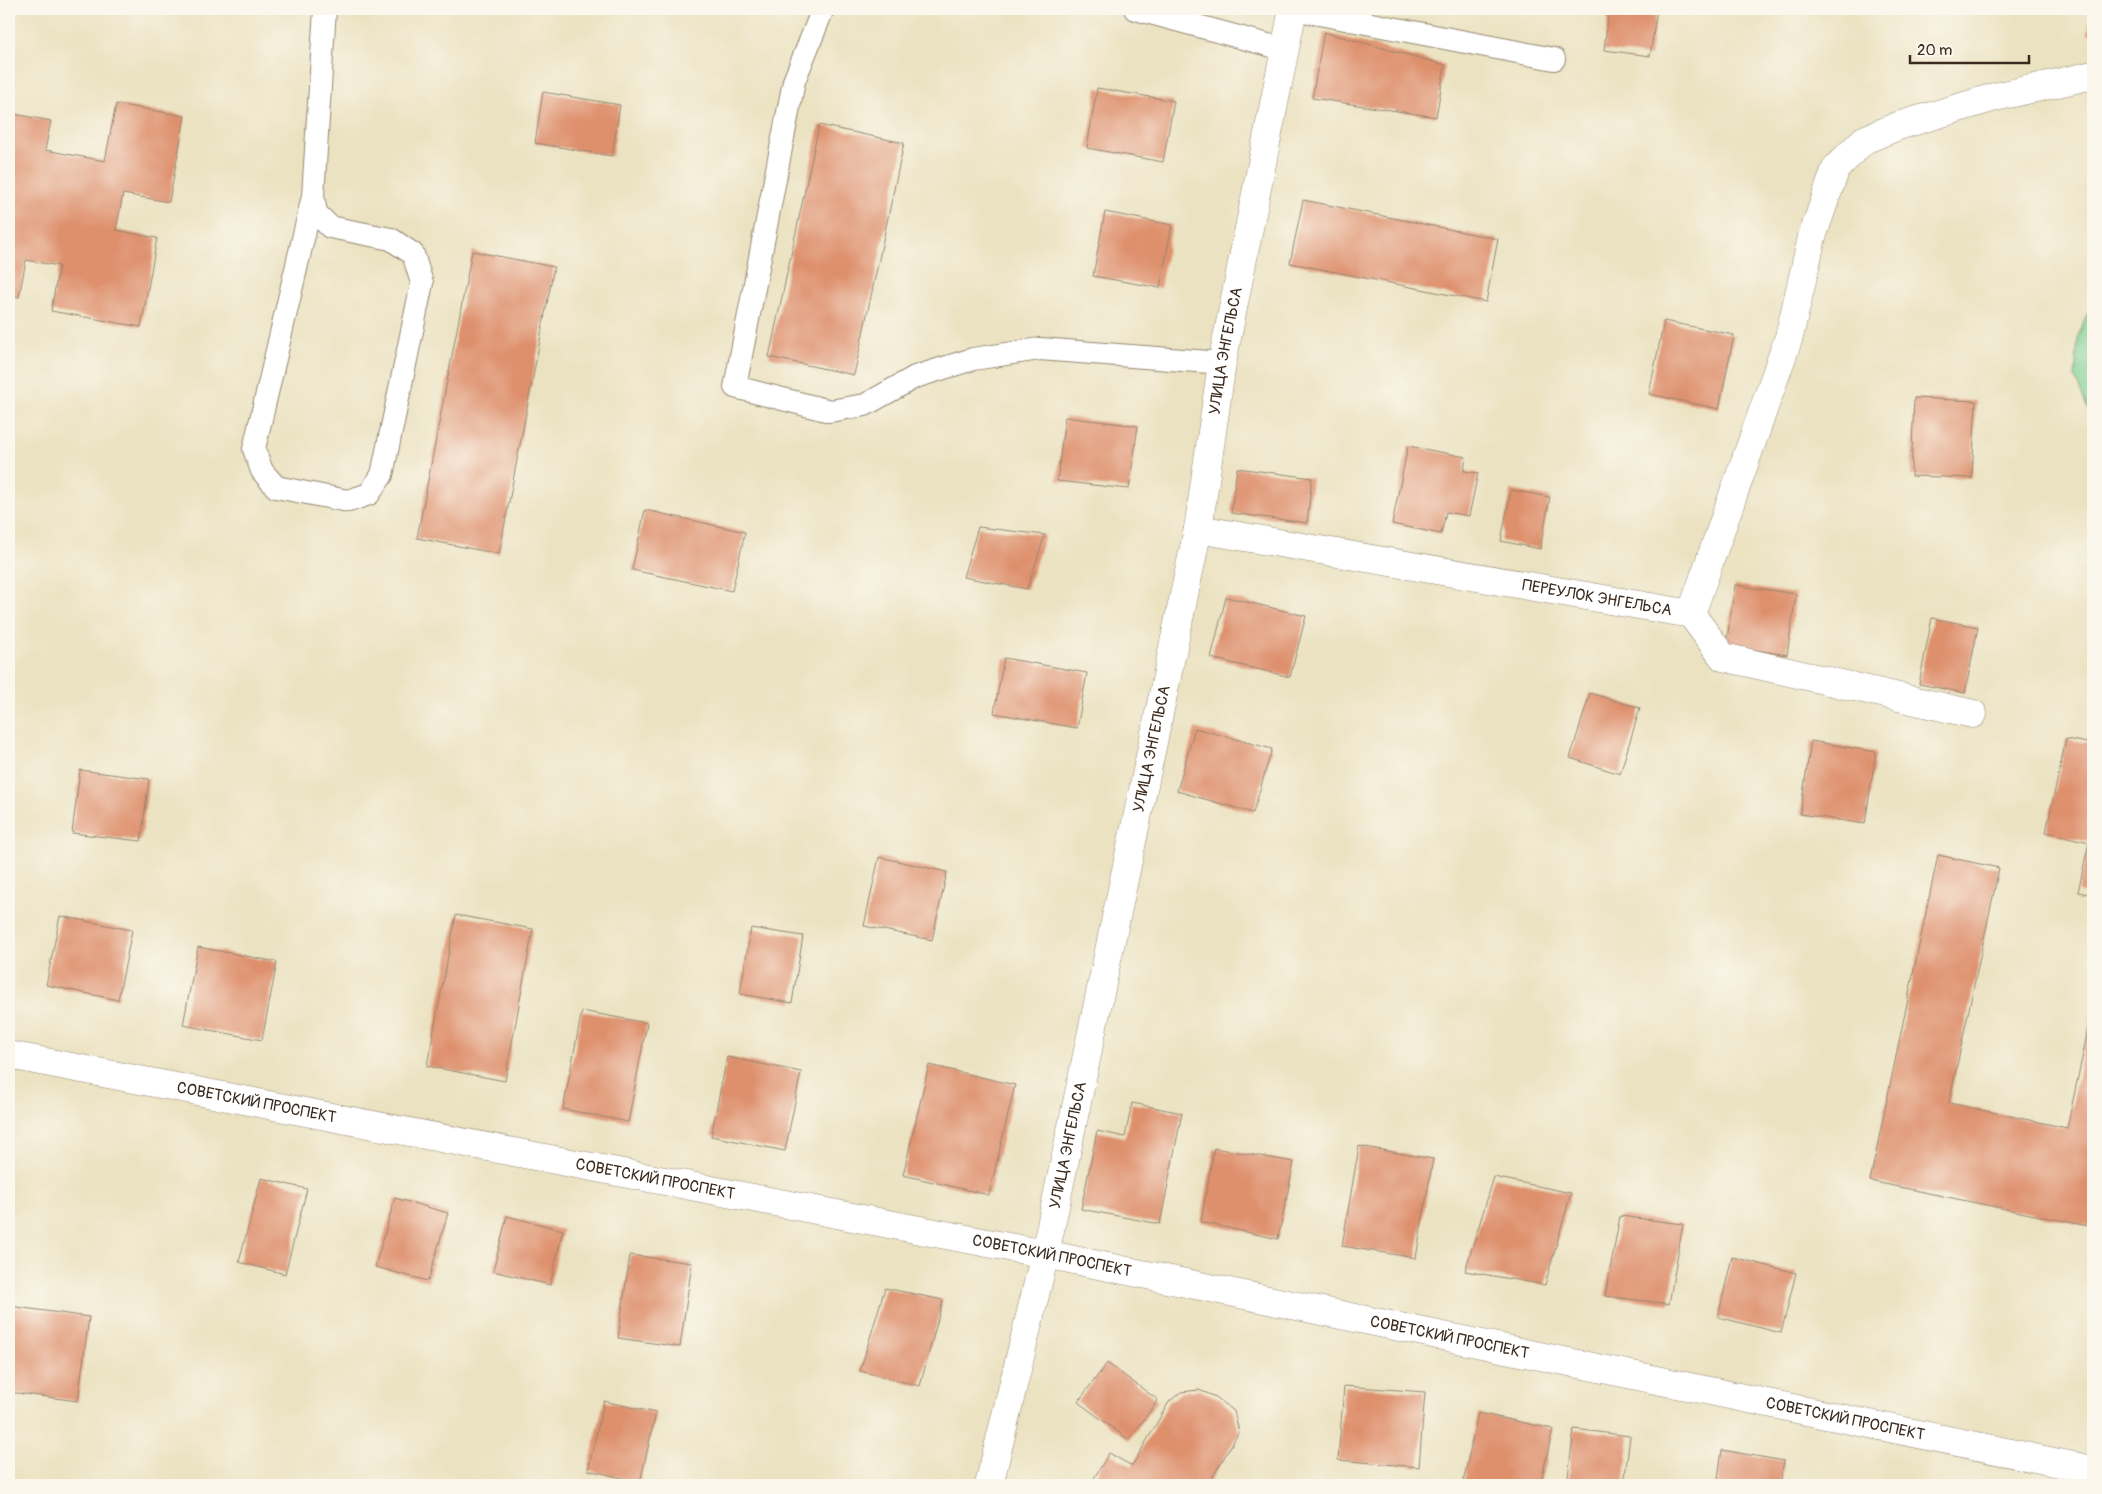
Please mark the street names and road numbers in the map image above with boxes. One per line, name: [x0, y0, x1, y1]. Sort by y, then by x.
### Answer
street label: УЛИЦА ЭНГЕЛЬСА: [1205, 285, 1247, 416]
street label: ПЕРЕУЛОК ЭНГЕЛЬСА: [1521, 575, 1673, 621]
street label: УЛИЦА ЭНГЕЛЬСА: [1128, 683, 1175, 814]
street label: СОВЕТСКИЙ ПРОСПЕКТ: [175, 1077, 338, 1128]
street label: УЛИЦА ЭНГЕЛЬСА: [1045, 1080, 1091, 1210]
street label: СОВЕТСКИЙ ПРОСПЕКТ: [574, 1154, 737, 1204]
street label: СОВЕТСКИЙ ПРОСПЕКТ: [971, 1230, 1133, 1282]
street label: СОВЕТСКИЙ ПРОСПЕКТ: [1368, 1311, 1531, 1364]
street label: СОВЕТСКИЙ ПРОСПЕКТ: [1764, 1393, 1927, 1445]

